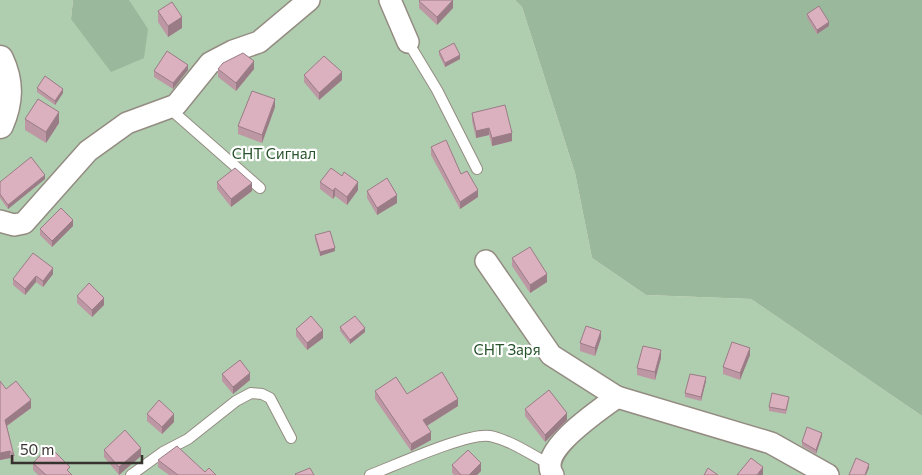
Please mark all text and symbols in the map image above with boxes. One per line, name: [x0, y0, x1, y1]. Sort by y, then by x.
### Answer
park label: СНТ Сигнал: [232, 144, 316, 162]
park label: СНТ Заря: [473, 340, 541, 358]
scale bar: [12, 432, 142, 464]
text: 50 m: [20, 440, 54, 458]

